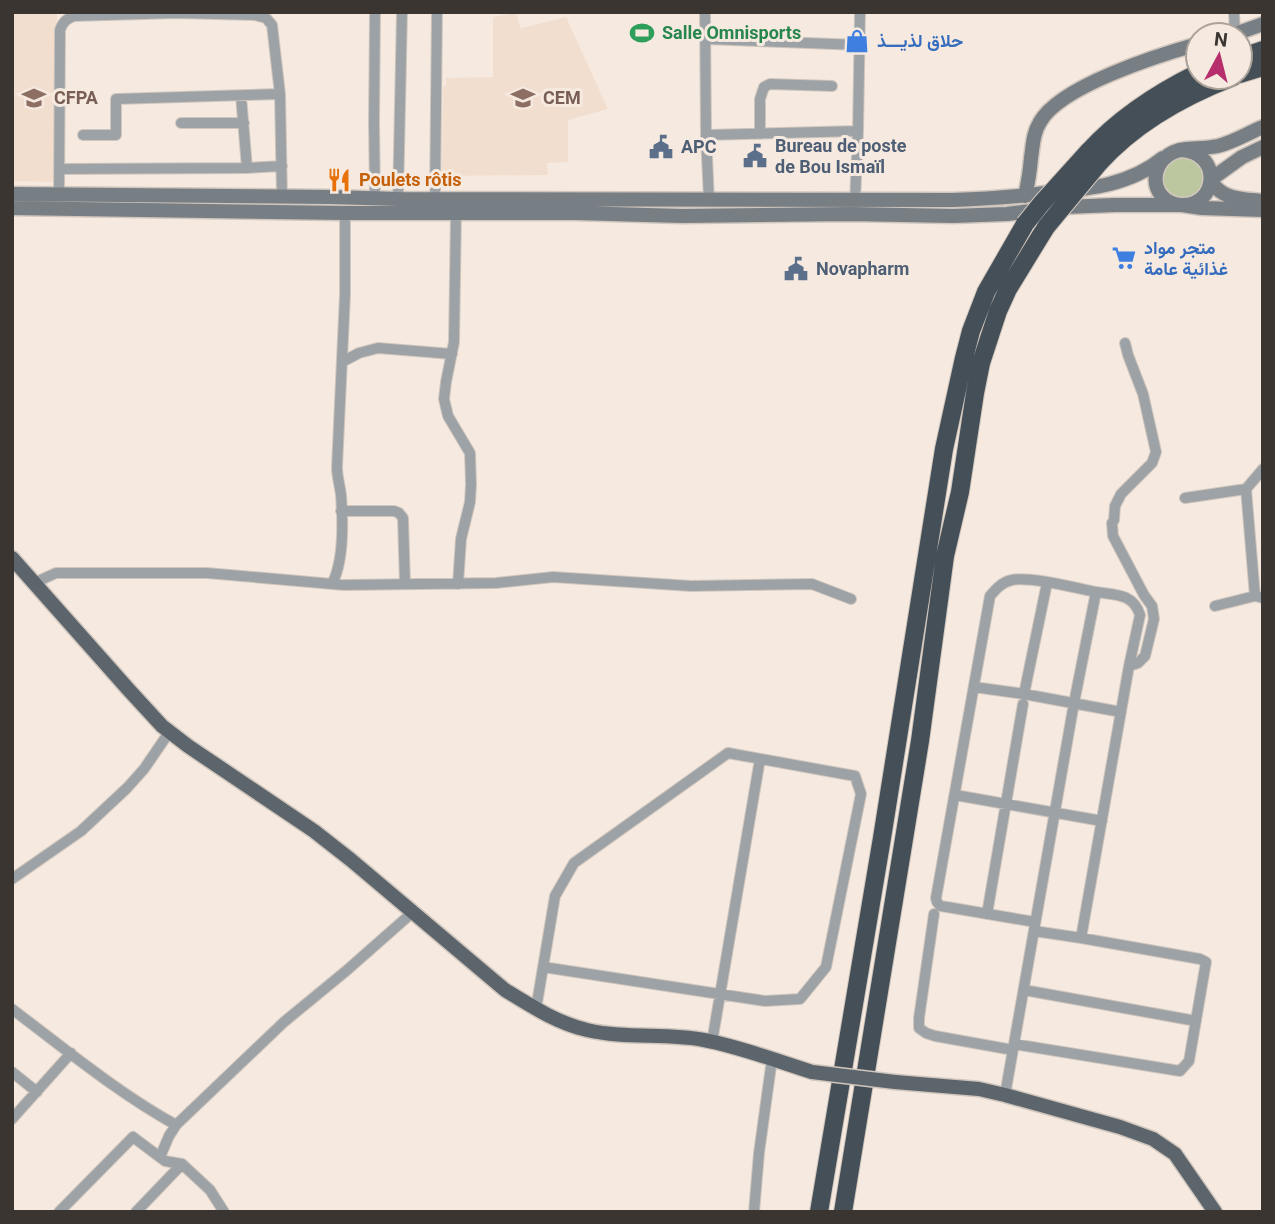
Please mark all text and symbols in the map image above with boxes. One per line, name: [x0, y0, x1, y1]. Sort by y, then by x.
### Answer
sports icon: Salle Omnisports: [628, 19, 656, 47]
north arrow: [1184, 21, 1254, 91]
place label: Salle Omnisports: [662, 22, 801, 43]
shop icon: حلاق لذيـــذ: [843, 27, 871, 55]
text: N: [1213, 27, 1229, 52]
place label: حلاق لذيـــذ: [877, 30, 963, 52]
school or university icon: CFPA: [20, 84, 48, 112]
school or university icon: CEM: [509, 84, 537, 112]
place label: CFPA: [54, 87, 99, 108]
place label: CEM: [543, 87, 581, 108]
public building icon: APC: [647, 133, 675, 161]
place label: Bureau de poste de Bou Ismaïl: [775, 135, 907, 177]
place label: APC: [681, 136, 717, 157]
public building icon: Bureau de poste de Bou Ismaïl: [741, 142, 769, 170]
restaurant icon: Poulets rôtis: [325, 166, 353, 194]
place label: Poulets rôtis: [359, 169, 462, 190]
place label: متجر مواد غذائية عامة: [1144, 237, 1228, 280]
supermarket icon: متجر مواد غذائية عامة: [1110, 244, 1138, 272]
public building icon: Novapharm: [782, 255, 810, 283]
place label: Novapharm: [816, 258, 909, 279]

